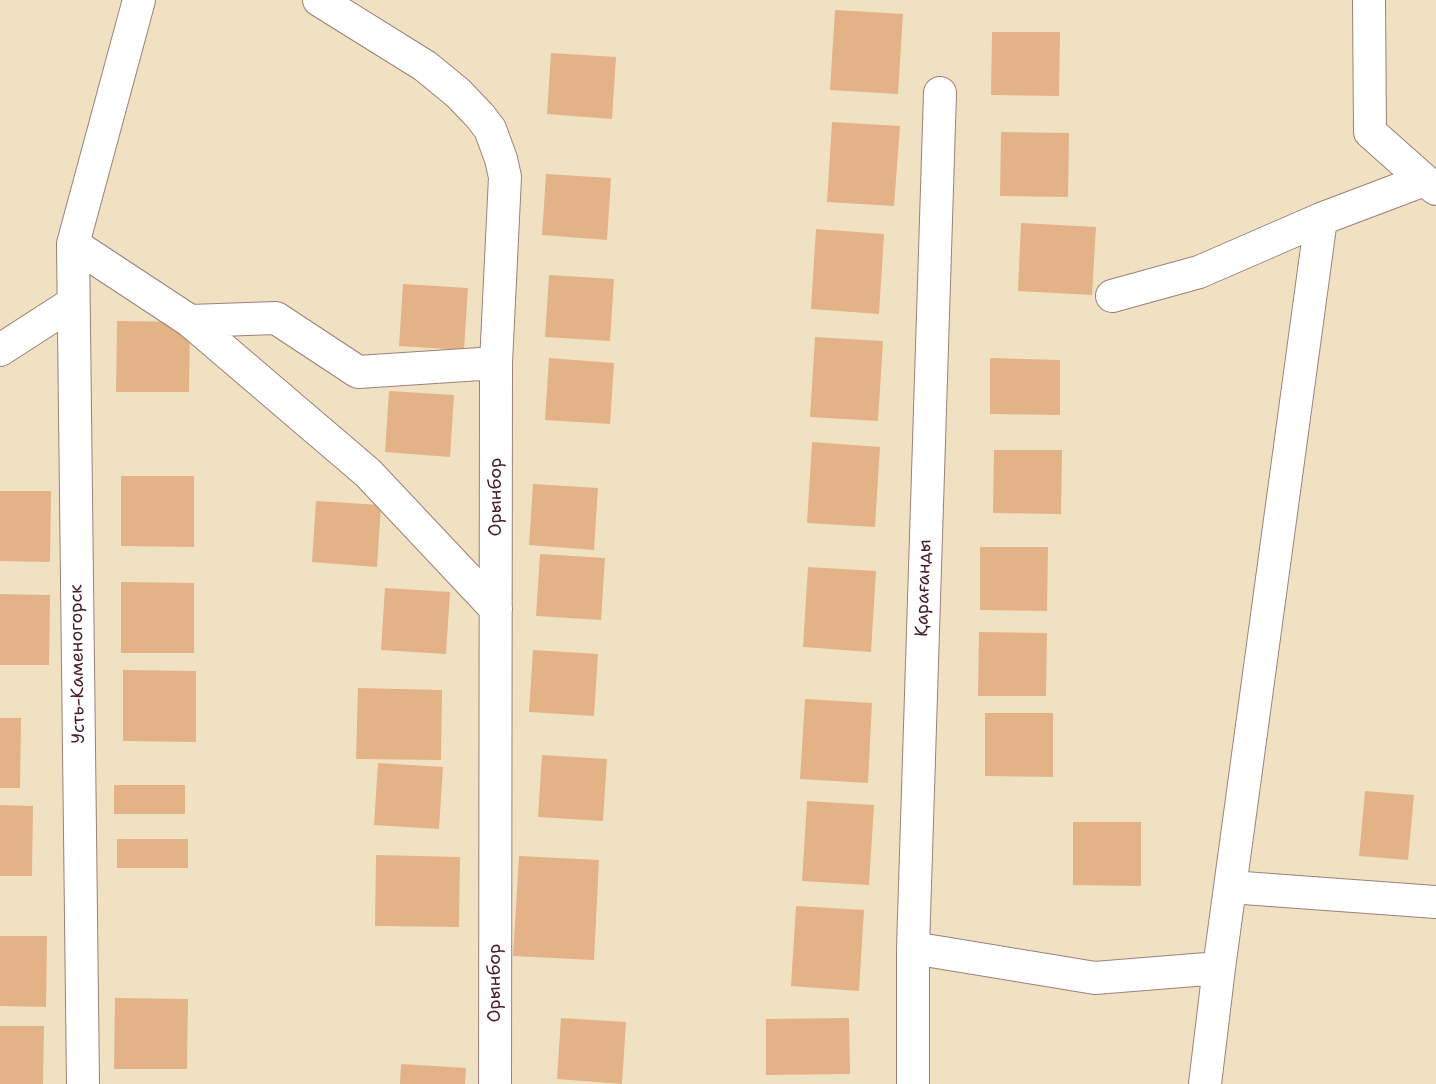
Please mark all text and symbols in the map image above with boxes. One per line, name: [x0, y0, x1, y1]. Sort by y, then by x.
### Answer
street label: Орынбор: [485, 458, 507, 536]
street label: Қарағанды: [912, 539, 936, 637]
street label: Усть-Каменогорск: [66, 584, 90, 744]
street label: Орынбор: [484, 944, 506, 1022]

